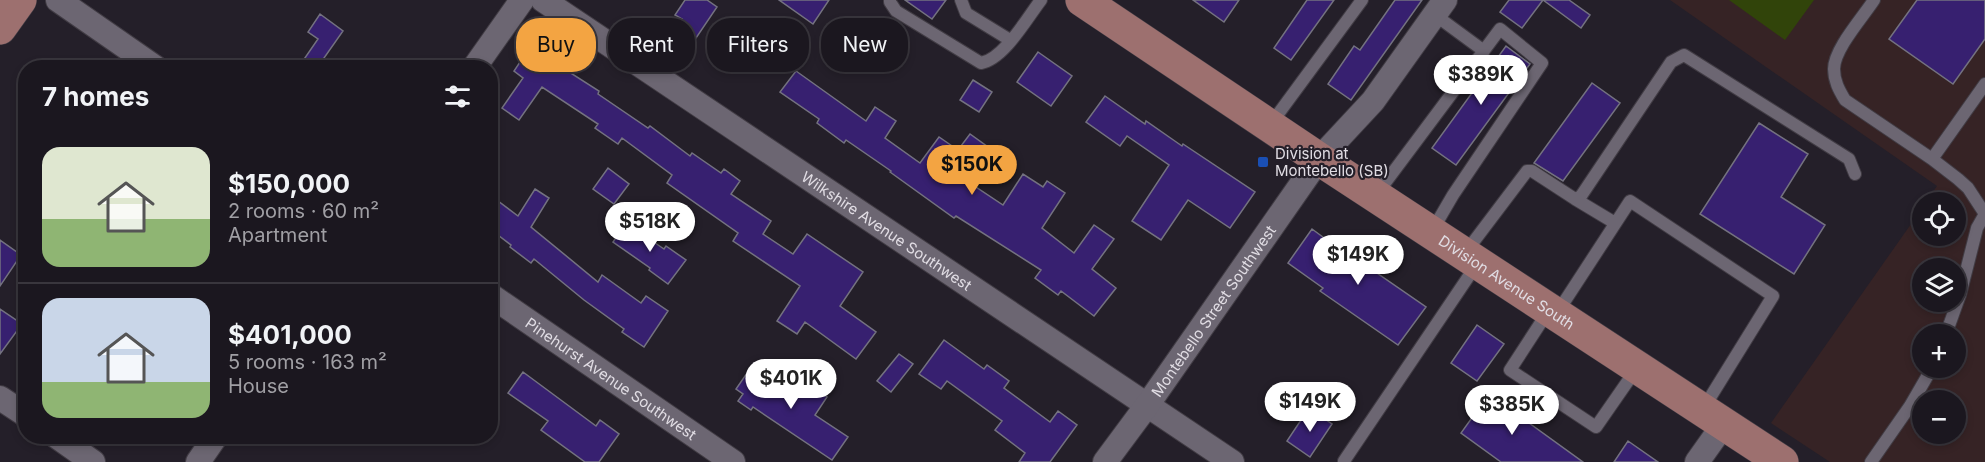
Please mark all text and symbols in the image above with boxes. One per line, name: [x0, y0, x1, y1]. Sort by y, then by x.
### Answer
chip: Buy: [516, 18, 596, 72]
chip: Rent: [608, 18, 695, 72]
chip: Filters: [707, 18, 809, 72]
chip: New: [821, 18, 908, 72]
pin: $389K: [1439, 55, 1523, 106]
text: $389K: [1448, 62, 1514, 86]
icon: filters: [441, 80, 474, 113]
text: 7 homes: [42, 81, 149, 112]
place label: Division at Montebello (SB): [1275, 144, 1389, 180]
pin: $150K: [930, 145, 1014, 196]
text: $150K: [941, 152, 1003, 176]
marker: Division at Montebello (SB): [1256, 155, 1270, 169]
street label: Wilkshire Avenue Southwest: [798, 167, 976, 294]
text: $150,000: [228, 168, 350, 199]
icon: home: [90, 171, 162, 243]
map controls: [1912, 192, 1966, 444]
button: locate: [1912, 192, 1966, 246]
text: 2 rooms · 60 m²: [228, 199, 379, 223]
pin: $518K: [608, 202, 692, 253]
text: $518K: [619, 209, 681, 233]
street label: Montebello Street Southwest: [1147, 221, 1280, 400]
text: Apartment: [228, 223, 327, 247]
street label: Division Avenue South: [1435, 231, 1578, 333]
pin: $149K: [1316, 235, 1400, 286]
text: $149K: [1327, 242, 1389, 266]
button: layers: [1912, 258, 1966, 312]
street label: Pinehurst Avenue Southwest: [522, 313, 700, 444]
text: $401,000: [228, 319, 352, 350]
icon: home: [90, 322, 162, 394]
button: +: [1912, 324, 1966, 378]
text: 5 rooms · 163 m²: [228, 350, 387, 374]
pin: $401K: [749, 359, 833, 410]
text: $401K: [759, 366, 823, 390]
text: House: [228, 374, 289, 398]
pin: $149K: [1268, 382, 1352, 433]
pin: $385K: [1470, 385, 1554, 436]
text: $149K: [1279, 389, 1341, 413]
button: −: [1912, 390, 1966, 444]
text: $385K: [1479, 392, 1545, 416]

